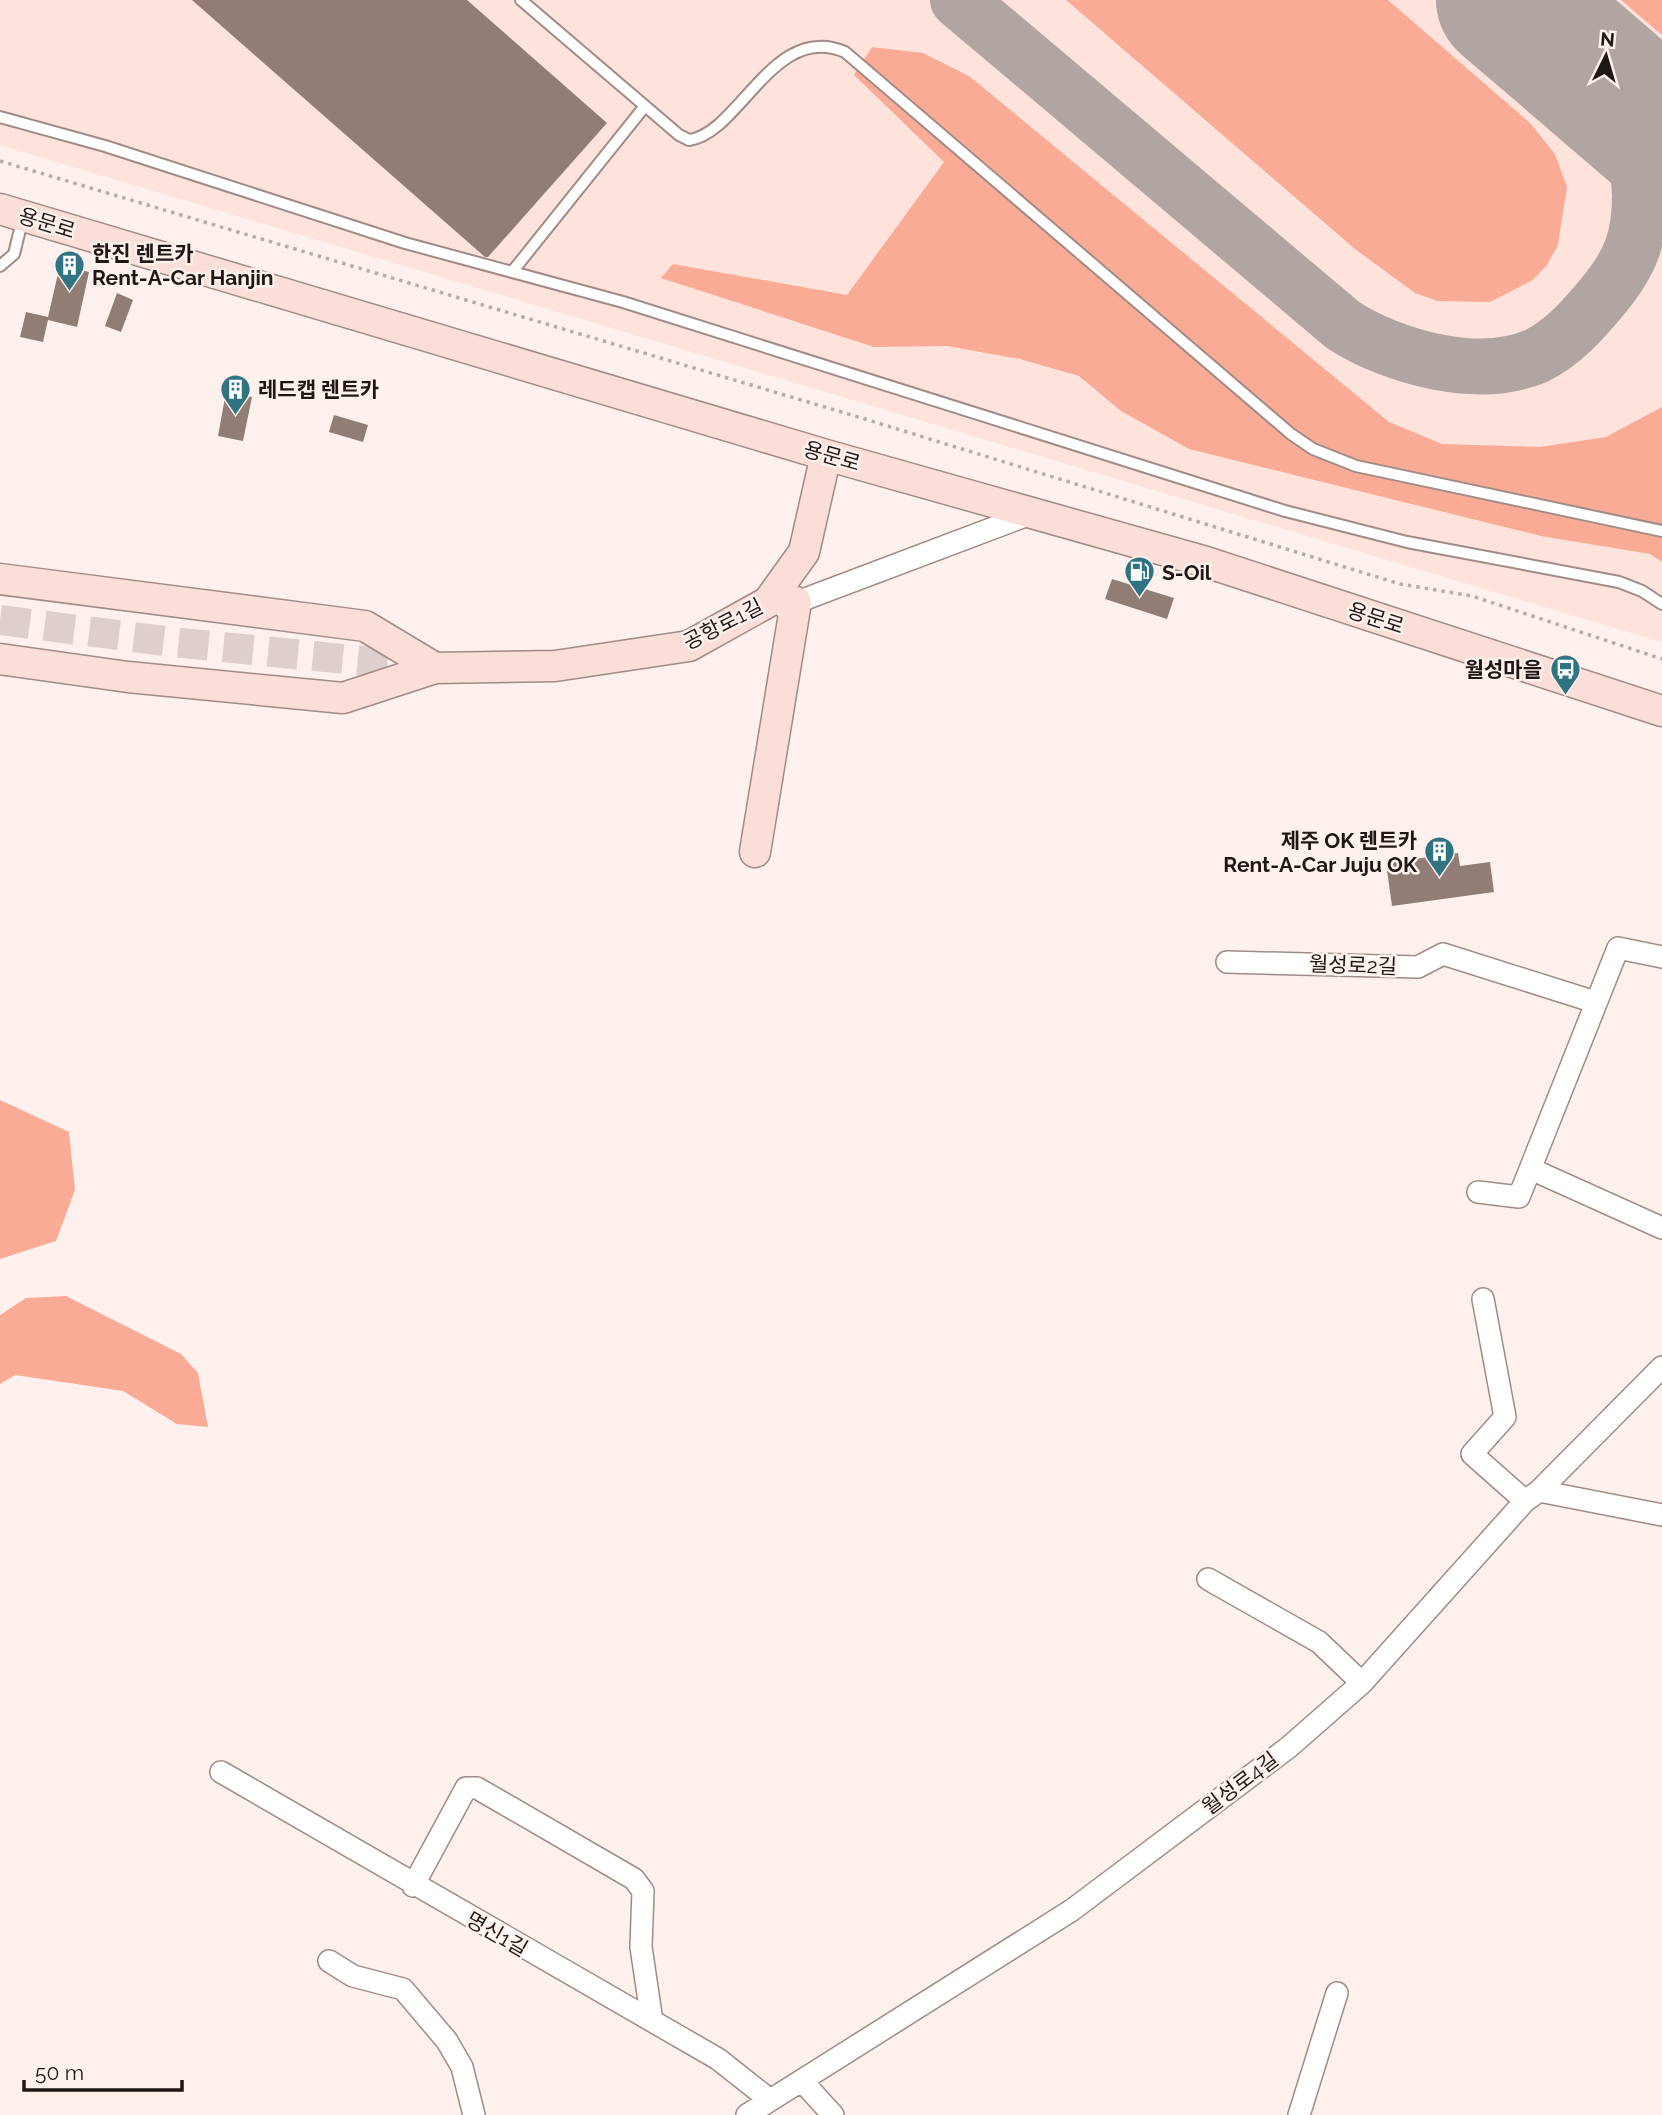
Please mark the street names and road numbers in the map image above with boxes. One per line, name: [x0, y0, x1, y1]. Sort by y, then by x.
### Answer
street label: 용문로: [16, 203, 78, 243]
street label: 용문로: [801, 436, 863, 476]
street label: 공항로1길: [679, 593, 767, 655]
street label: 용문로: [1345, 597, 1407, 639]
street label: 월성로2길: [1308, 951, 1398, 979]
street label: 월성로4길: [1197, 1746, 1283, 1820]
street label: 명신1길: [462, 1906, 532, 1962]

